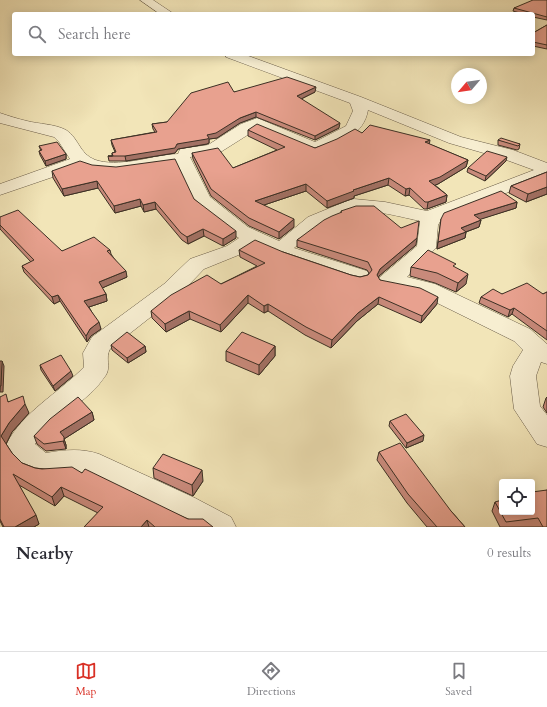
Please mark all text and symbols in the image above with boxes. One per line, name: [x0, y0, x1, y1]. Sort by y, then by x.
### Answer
search box: [12, 12, 535, 56]
icon: search: [26, 23, 48, 45]
text: Search here: [58, 24, 131, 44]
north arrow: [451, 68, 487, 104]
map controls: [499, 479, 535, 515]
button: locate: [499, 479, 535, 515]
text: Nearby: [16, 542, 73, 565]
text: 0 results: [487, 544, 531, 562]
tab: Map: [75, 660, 97, 699]
tab: Directions: [247, 660, 295, 699]
tab: Saved: [445, 660, 472, 699]

